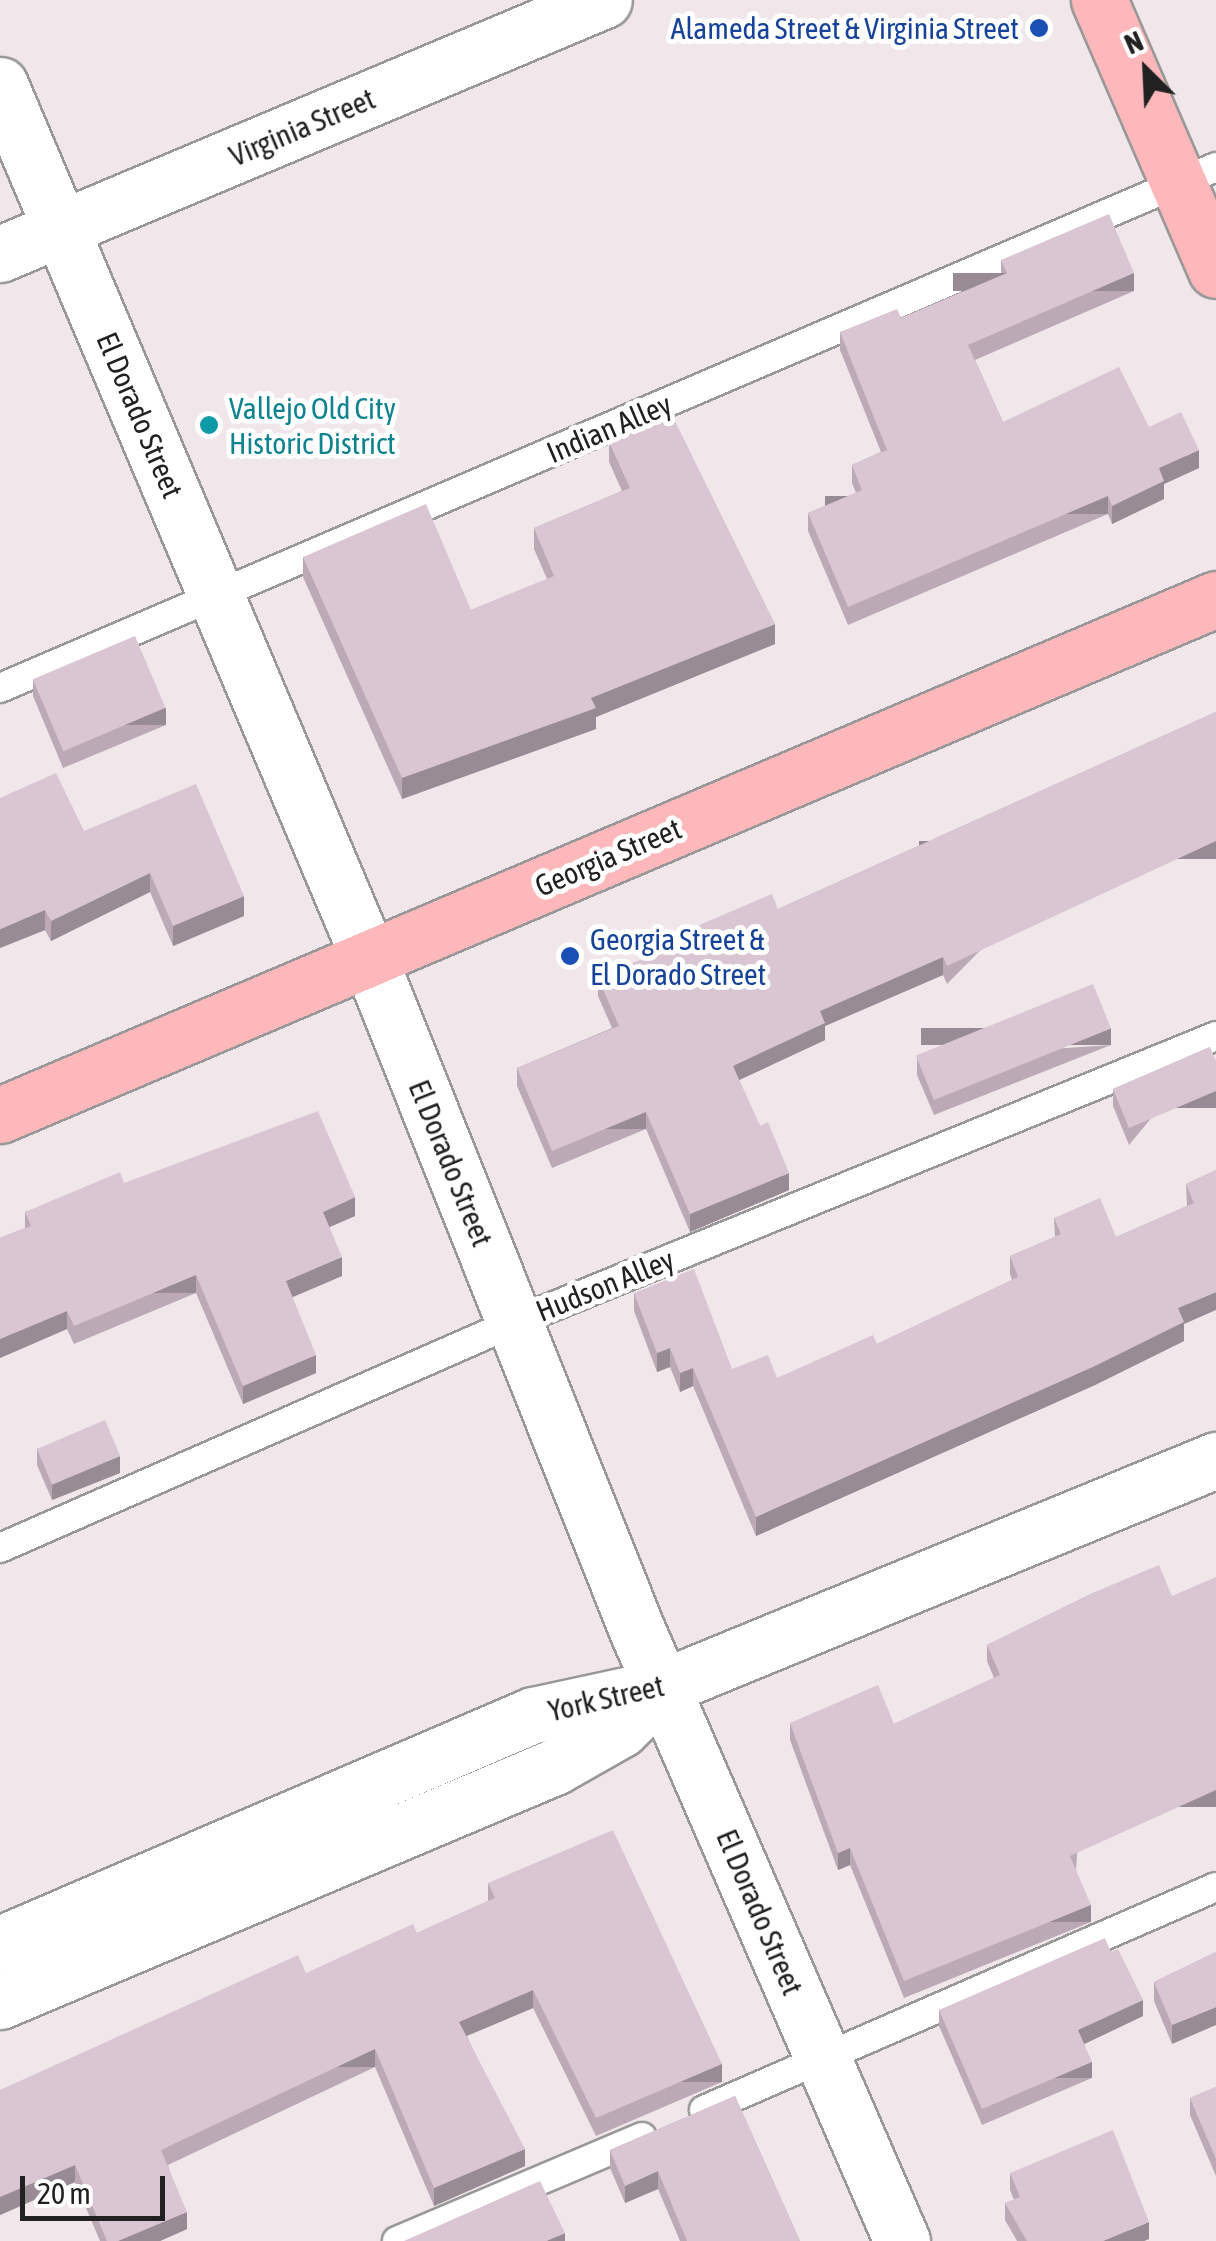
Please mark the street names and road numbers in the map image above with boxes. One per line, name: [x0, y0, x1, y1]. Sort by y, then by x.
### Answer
street label: Virginia Street: [224, 80, 380, 174]
street label: El Dorado Street: [89, 327, 191, 503]
street label: Indian Alley: [541, 386, 677, 470]
street label: Georgia Street: [530, 810, 686, 904]
street label: El Dorado Street: [401, 1075, 501, 1251]
street label: Hudson Alley: [531, 1241, 679, 1329]
street label: York Street: [545, 1667, 667, 1729]
street label: El Dorado Street: [709, 1824, 811, 2000]

